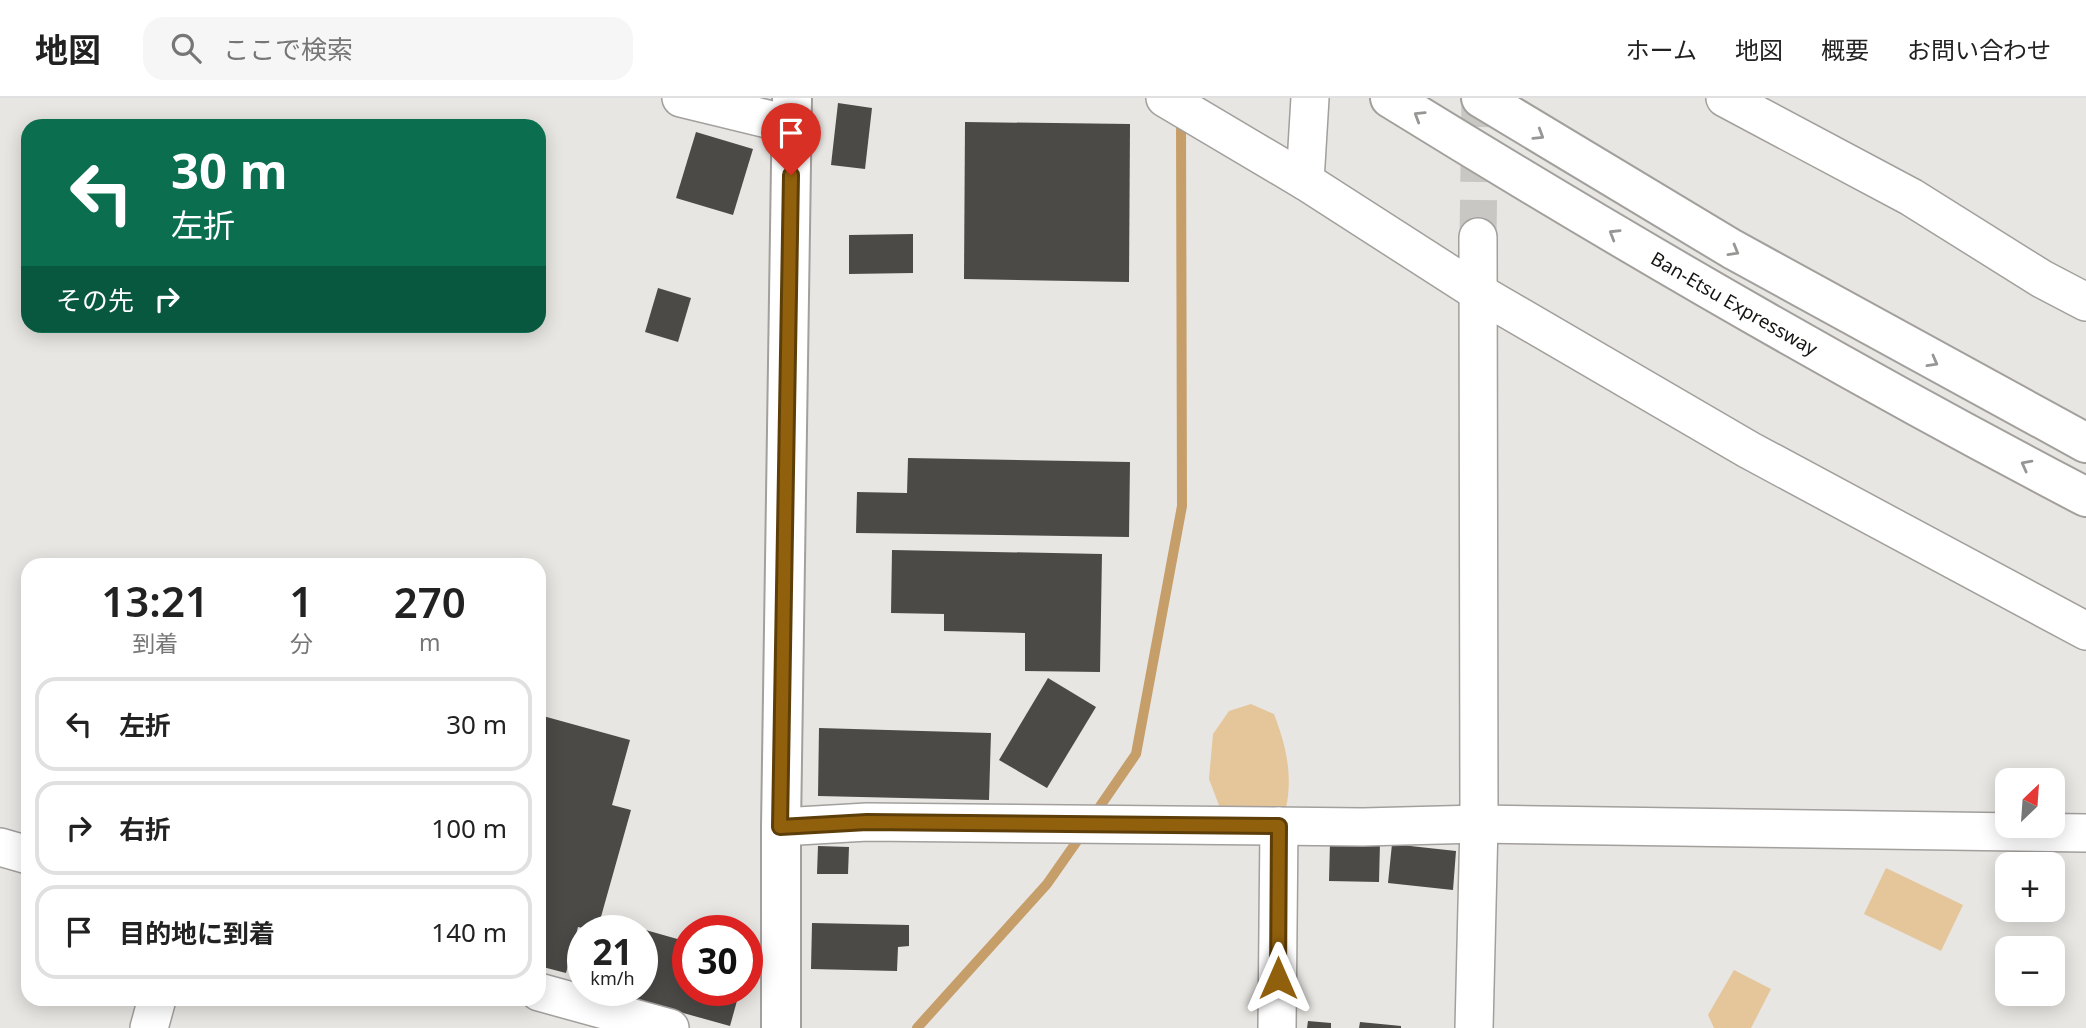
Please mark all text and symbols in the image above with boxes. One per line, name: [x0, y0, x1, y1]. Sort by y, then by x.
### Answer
search box: [143, 17, 633, 80]
text: 地図: [35, 27, 101, 72]
icon: search: [167, 29, 205, 67]
text: ここで検索: [223, 31, 353, 67]
text: ホーム: [1626, 33, 1697, 66]
text: 地図: [1735, 33, 1783, 66]
text: 概要: [1821, 33, 1869, 66]
text: お問い合わせ: [1907, 33, 2051, 66]
pin: [761, 103, 821, 175]
one-way arrow: [1414, 111, 1427, 124]
icon: arrive: [772, 114, 810, 152]
one-way arrow: [1531, 126, 1544, 139]
text: 30 m: [171, 137, 288, 203]
icon: left: [56, 147, 147, 238]
text: 左折: [171, 203, 235, 246]
one-way arrow: [1608, 229, 1621, 242]
one-way arrow: [1727, 242, 1740, 255]
street label: Ban-Etsu Expressway: [1646, 245, 1823, 362]
icon: right: [148, 280, 186, 318]
text: その先: [56, 282, 134, 318]
one-way arrow: [1925, 354, 1938, 367]
one-way arrow: [2020, 460, 2033, 474]
text: 13:21: [101, 572, 209, 629]
text: 1: [289, 572, 313, 629]
text: 270: [394, 573, 466, 630]
text: m: [419, 626, 440, 658]
text: 到着: [132, 627, 178, 659]
text: 分: [290, 627, 313, 659]
icon: left: [60, 705, 98, 743]
text: 30 m: [446, 706, 507, 742]
text: 左折: [119, 707, 171, 743]
north arrow: [1995, 768, 2065, 838]
map controls: [1995, 768, 2065, 1006]
icon: right: [60, 809, 98, 847]
text: 100 m: [431, 810, 507, 846]
text: 右折: [119, 811, 171, 847]
button: +: [1995, 852, 2065, 922]
icon: arrive: [60, 913, 98, 951]
text: 140 m: [431, 914, 507, 950]
text: 目的地に到着: [119, 915, 275, 951]
speed limit sign: 30: [672, 915, 763, 1006]
text: 21: [592, 928, 633, 975]
button: −: [1995, 936, 2065, 1006]
position arrow: [1241, 941, 1315, 1015]
text: km/h: [590, 966, 635, 990]

